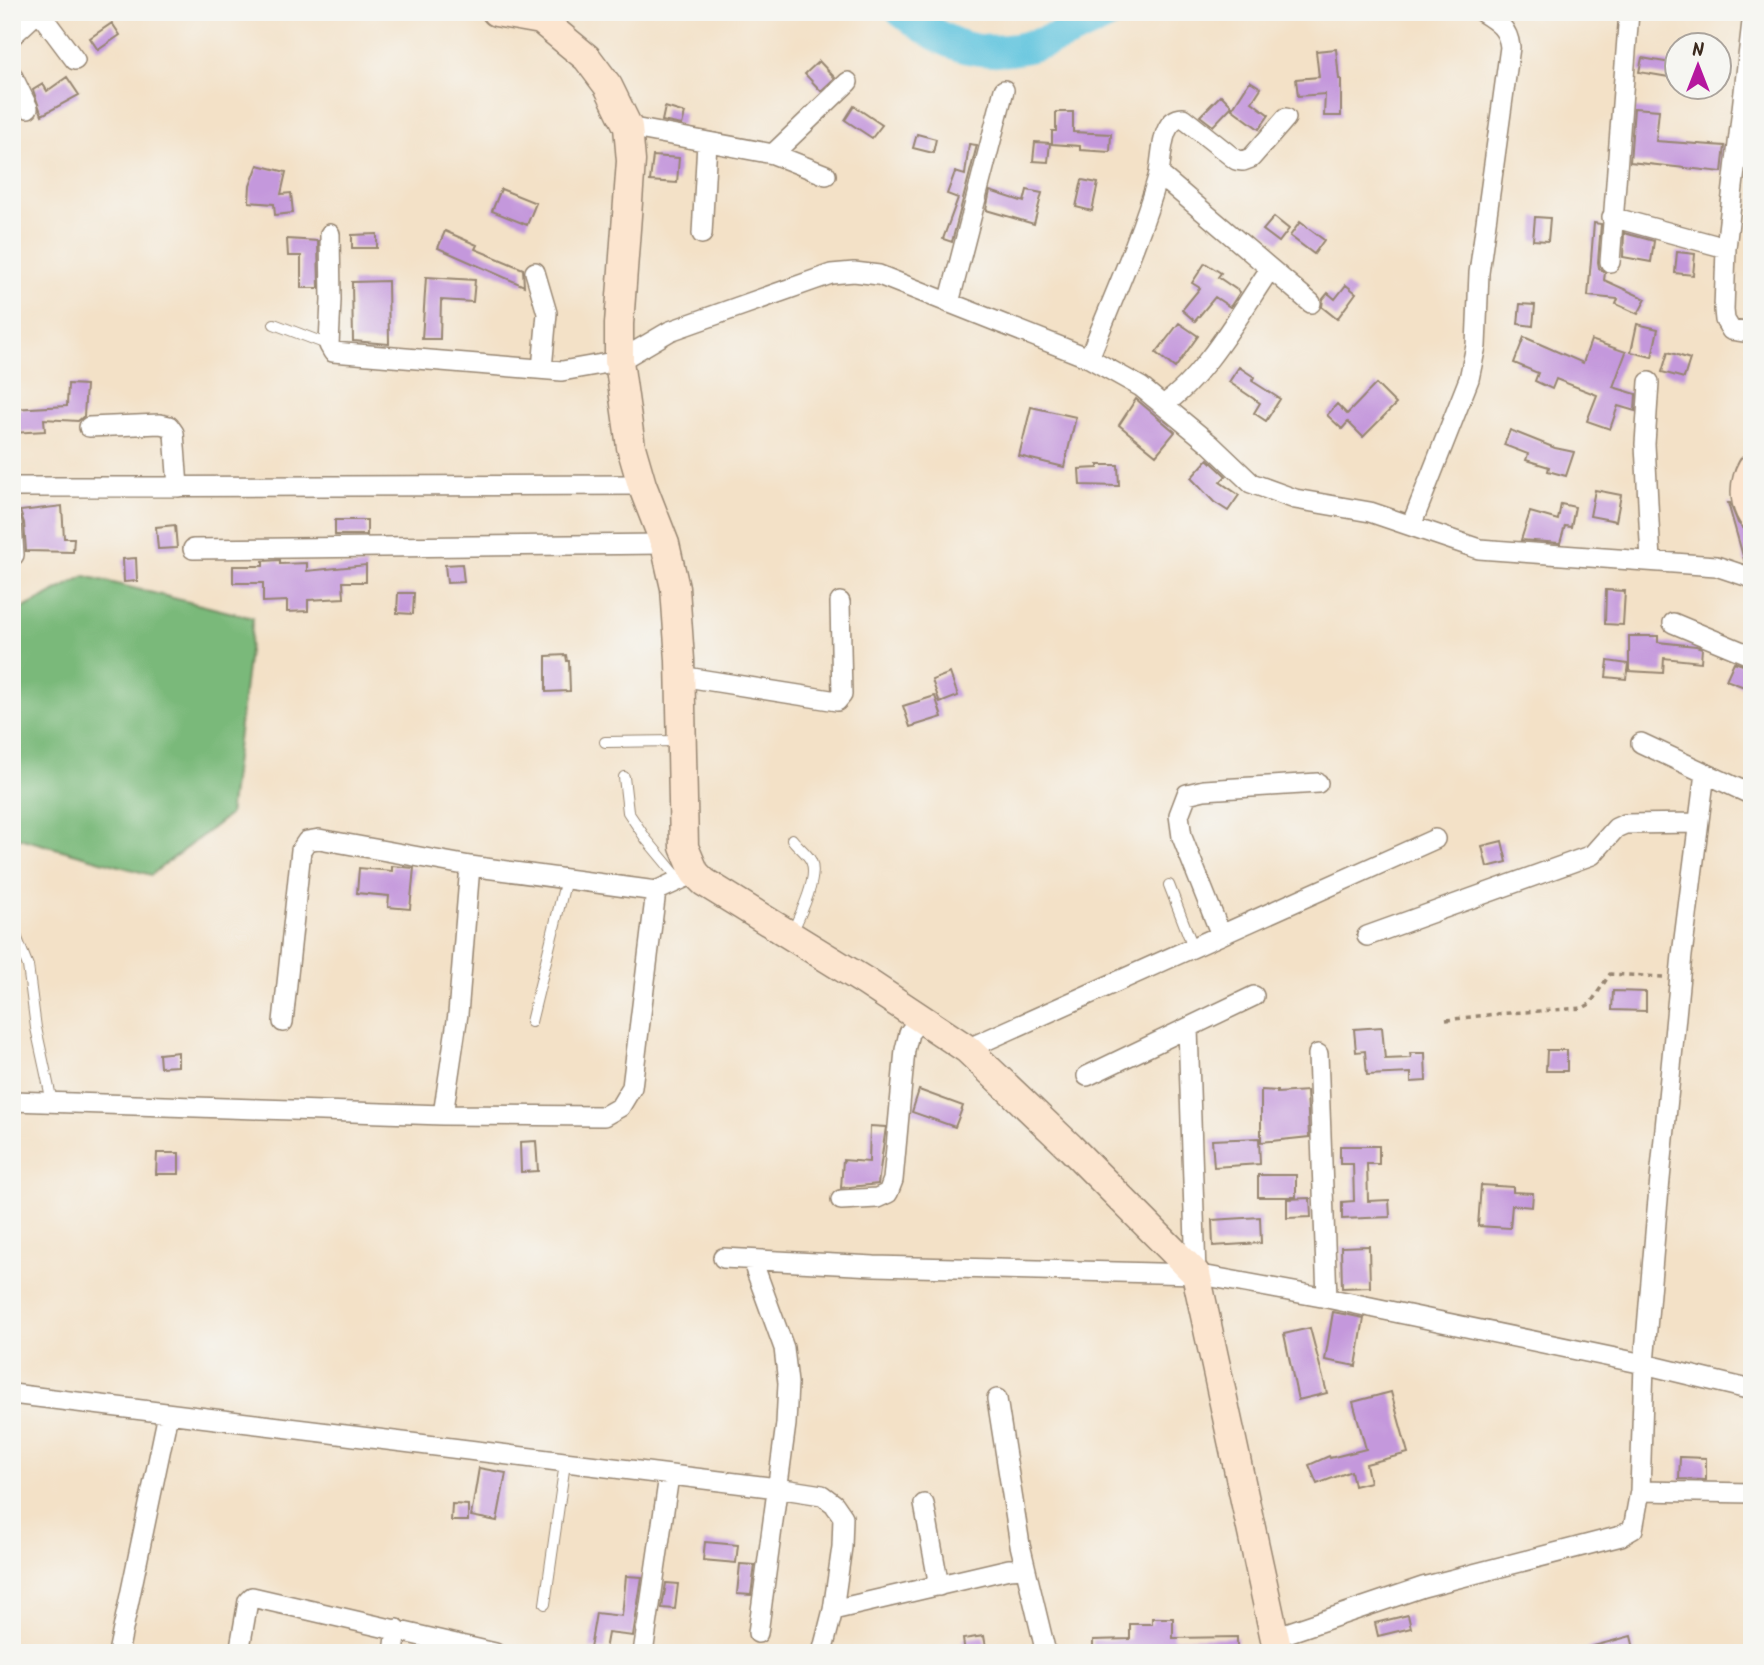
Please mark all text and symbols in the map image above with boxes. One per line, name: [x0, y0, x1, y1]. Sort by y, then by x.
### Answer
north arrow: [1662, 32, 1732, 102]
text: N: [1692, 36, 1704, 66]

